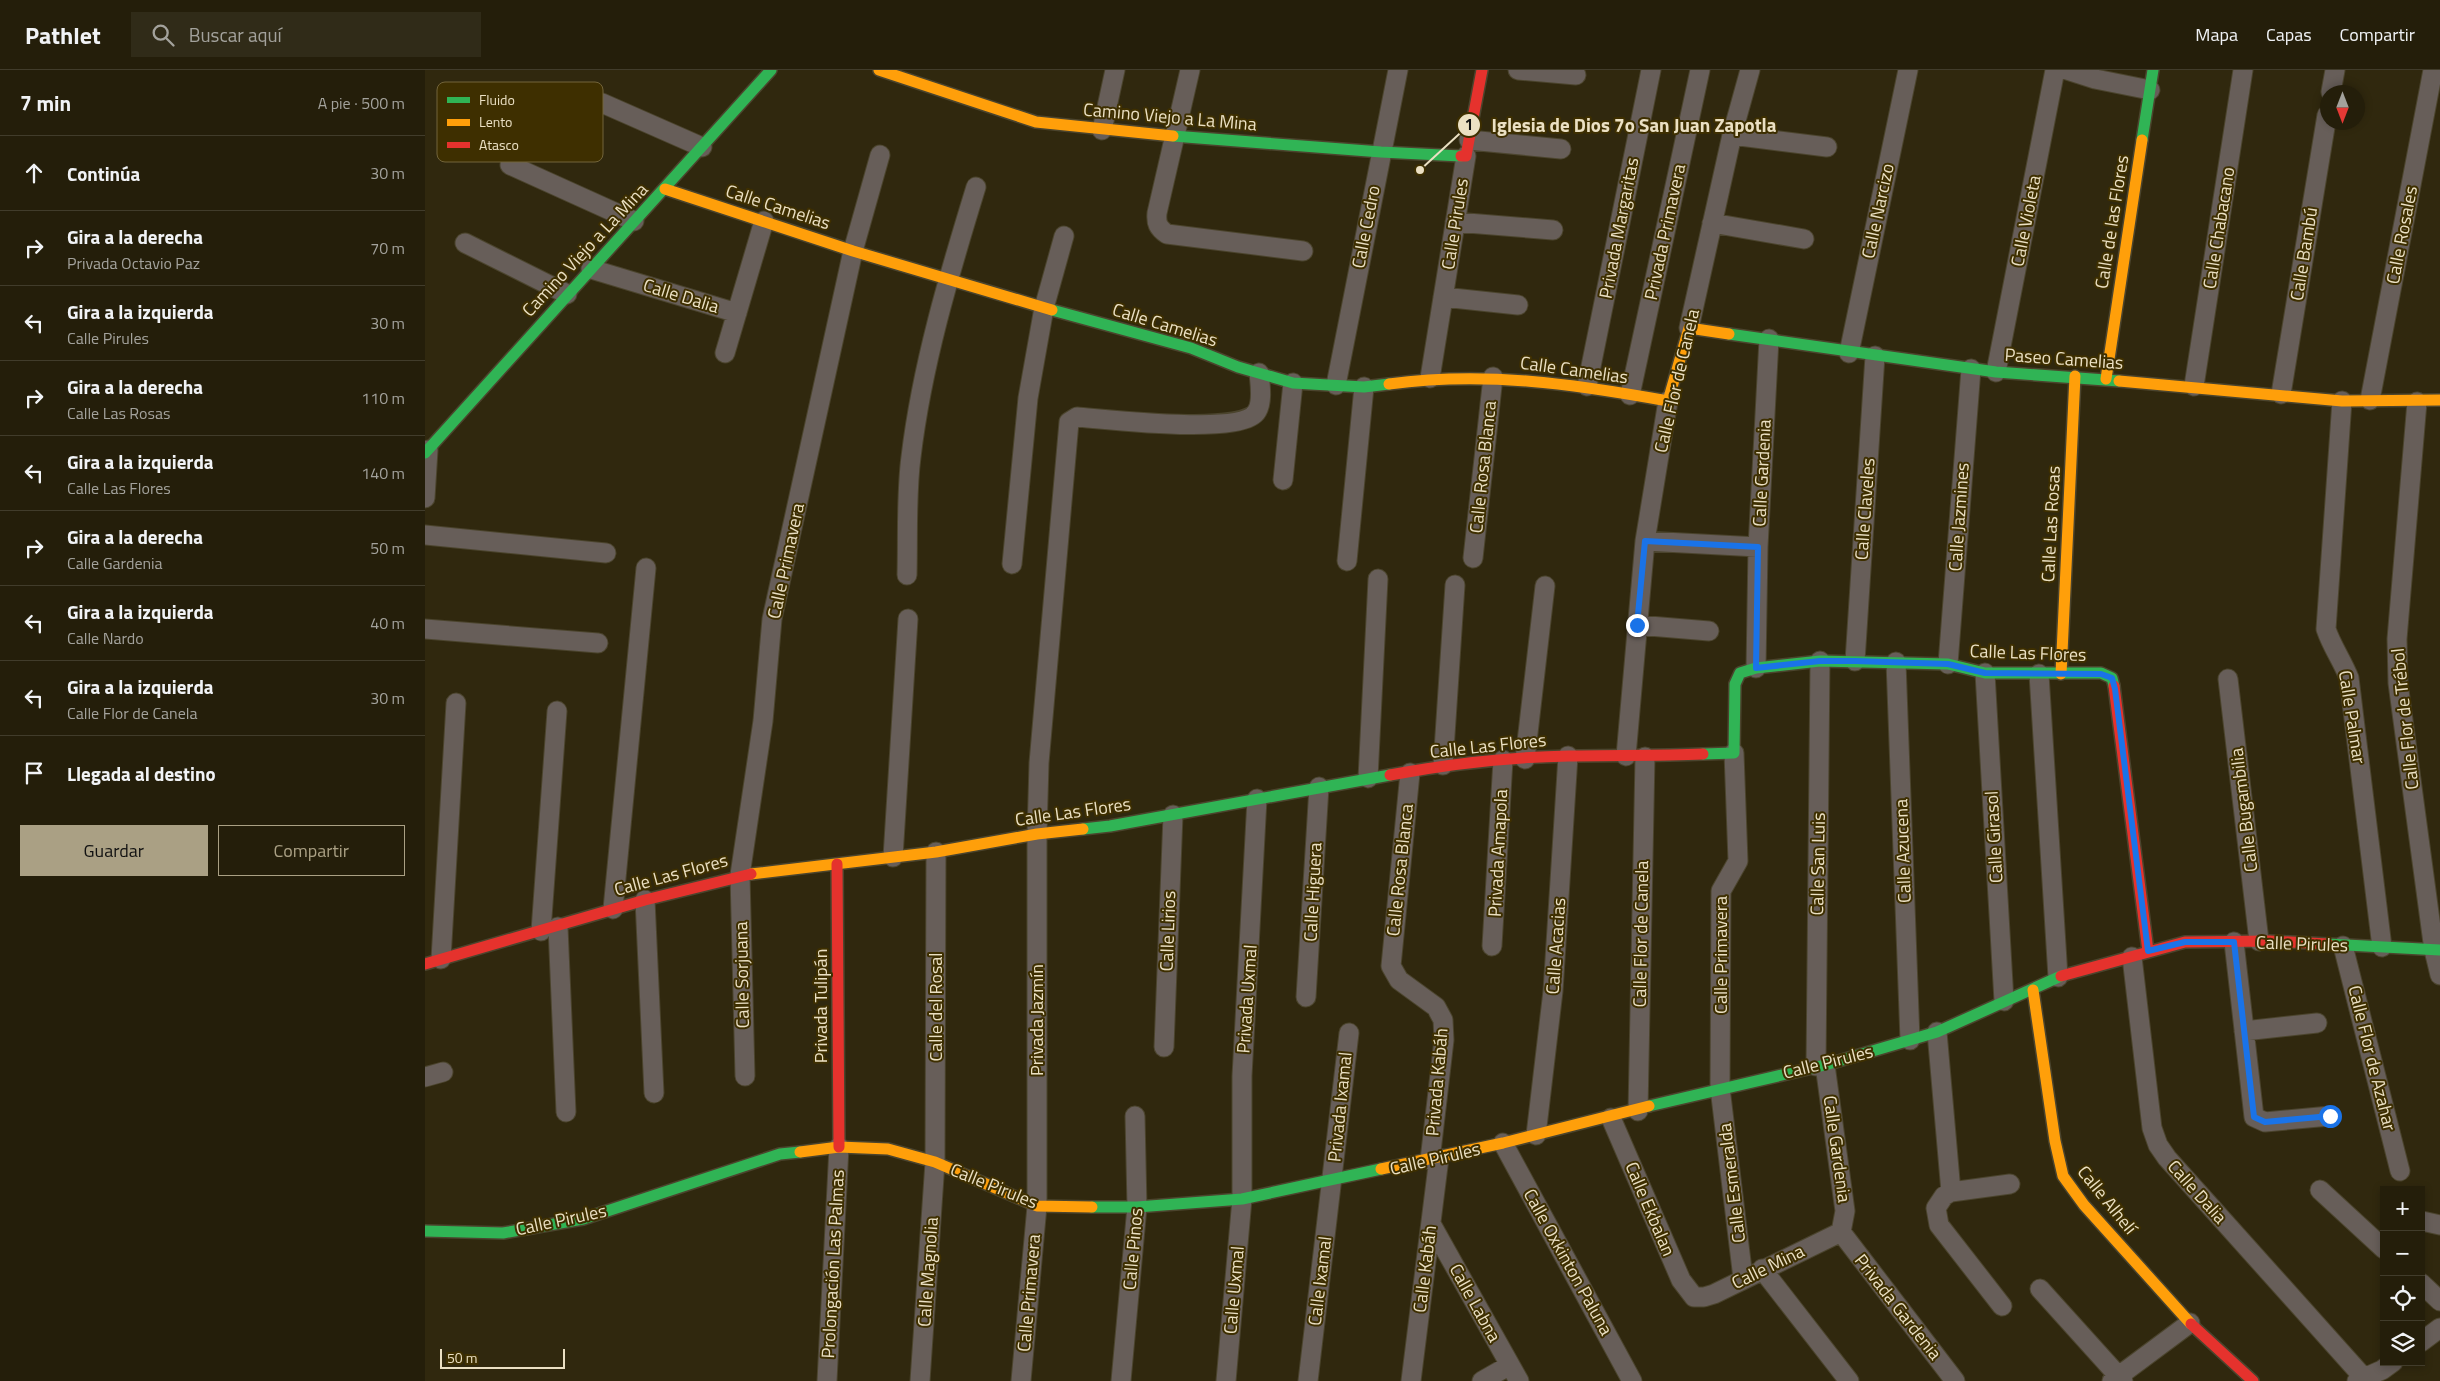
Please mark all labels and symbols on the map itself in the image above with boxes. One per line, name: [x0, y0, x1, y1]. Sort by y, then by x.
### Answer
legend: [437, 82, 603, 162]
north arrow: [2320, 85, 2365, 130]
text: Fluido: [479, 89, 515, 110]
street label: Camino Viejo a La Mina: [1082, 95, 1258, 138]
callout: Iglesia de Dios 7o San Juan Zapotla: [1456, 108, 1786, 142]
text: Iglesia de Dios 7o San Juan Zapotla: [1492, 110, 1777, 139]
text: Lento: [479, 111, 513, 132]
text: 1: [1465, 113, 1473, 136]
text: Atasco: [479, 134, 519, 155]
street label: Calle de las Flores: [2088, 153, 2135, 291]
street label: Privada Margaritas: [1592, 155, 1645, 301]
street label: Privada Primavera: [1637, 161, 1692, 302]
street label: Calle Narcizo: [1854, 161, 1901, 261]
street label: Calle Chabacano: [2196, 165, 2241, 291]
street label: Calle Violeta: [2003, 173, 2048, 269]
street label: Calle Pirules: [1434, 176, 1475, 272]
street label: Camino Viejo a La Mina: [515, 177, 654, 323]
street label: Calle Camelias: [722, 177, 834, 236]
street label: Calle Cedro: [1344, 183, 1387, 271]
street label: Calle Rosales: [2379, 183, 2424, 286]
street label: Calle Bambú: [2283, 205, 2324, 303]
street label: Calle Dalia: [640, 271, 722, 320]
street label: Calle Camelias: [1109, 296, 1221, 353]
street label: Calle Flor de Canela: [1647, 306, 1706, 455]
street label: Paseo Camelias: [2004, 341, 2124, 376]
street label: Calle Camelias: [1518, 349, 1630, 390]
street label: Calle Rosa Blanca: [1462, 400, 1503, 534]
street label: Calle Gardenia: [1745, 419, 1778, 527]
street label: Calle Claveles: [1847, 457, 1882, 561]
street label: Calle Jazmines: [1941, 462, 1976, 572]
street label: Calle Las Rosas: [2034, 465, 2067, 583]
street label: Calle Primavera: [760, 500, 811, 621]
route end: [1626, 614, 1649, 637]
street label: Calle Las Flores: [1969, 637, 2087, 668]
street label: Calle Flor de Trébol: [2384, 647, 2425, 791]
street label: Calle Palmar: [2332, 668, 2373, 766]
street label: Calle Las Flores: [1428, 726, 1547, 765]
street label: Calle Bugambilia: [2223, 747, 2264, 874]
street label: Privada Amapola: [1481, 788, 1514, 918]
street label: Calle Las Flores: [1013, 790, 1133, 833]
street label: Calle Girasol: [1978, 790, 2009, 884]
street label: Calle Azucena: [1887, 798, 1918, 904]
street label: Calle Rosa Blanca: [1379, 803, 1420, 937]
street label: Calle San Luis: [1803, 812, 1832, 916]
street label: Calle Higuera: [1296, 842, 1329, 942]
street label: Calle Las Flores: [611, 846, 731, 903]
street label: Calle Flor de Canela: [1626, 860, 1655, 1008]
street label: Calle Lirios: [1153, 890, 1182, 972]
street label: Calle Primavera: [1707, 896, 1734, 1014]
street label: Calle Acacias: [1539, 897, 1572, 995]
street label: Calle Sorjuana: [727, 921, 756, 1029]
street label: Calle Pirules: [2255, 928, 2349, 959]
street label: Privada Uxmal: [1229, 944, 1264, 1054]
street label: Privada Tulipán: [807, 949, 834, 1063]
street label: Calle del Rosal: [922, 953, 949, 1061]
street label: Privada Jazmín: [1023, 964, 1050, 1076]
street label: Calle Flor de Azahar: [2341, 982, 2404, 1133]
street label: Privada Kabáh: [1418, 1027, 1455, 1137]
street label: Calle Pirules: [1780, 1037, 1876, 1086]
street label: Privada Ixamal: [1320, 1051, 1359, 1163]
street label: Calle Gardenia: [1817, 1094, 1858, 1204]
route start: [2319, 1105, 2342, 1128]
street label: Calle Esmeralda: [1711, 1122, 1752, 1245]
street label: Calle Pirules: [1387, 1135, 1483, 1182]
street label: Calle Dalia: [2161, 1154, 2233, 1230]
street label: Calle Pirules: [946, 1156, 1042, 1215]
street label: Calle Ekbalan: [1618, 1157, 1682, 1260]
street label: Calle Alhelí: [2071, 1159, 2145, 1242]
street label: Prolongación Las Palmas: [814, 1169, 851, 1359]
street label: Calle Oxkinton Paluna: [1517, 1184, 1620, 1340]
street label: Calle Pirules: [513, 1197, 609, 1242]
street label: Calle Pinos: [1115, 1207, 1150, 1291]
street label: Calle Magnolia: [910, 1216, 945, 1328]
street label: Calle Kabáh: [1406, 1224, 1443, 1314]
street label: Calle Primavera: [1010, 1233, 1047, 1353]
street label: Calle Ixamal: [1301, 1235, 1338, 1327]
street label: Calle Mina: [1727, 1237, 1809, 1296]
street label: Calle Uxmal: [1216, 1245, 1251, 1335]
street label: Privada Gardenia: [1848, 1248, 1949, 1366]
street label: Calle Labna: [1443, 1259, 1508, 1347]
scale bar: [440, 1346, 565, 1369]

